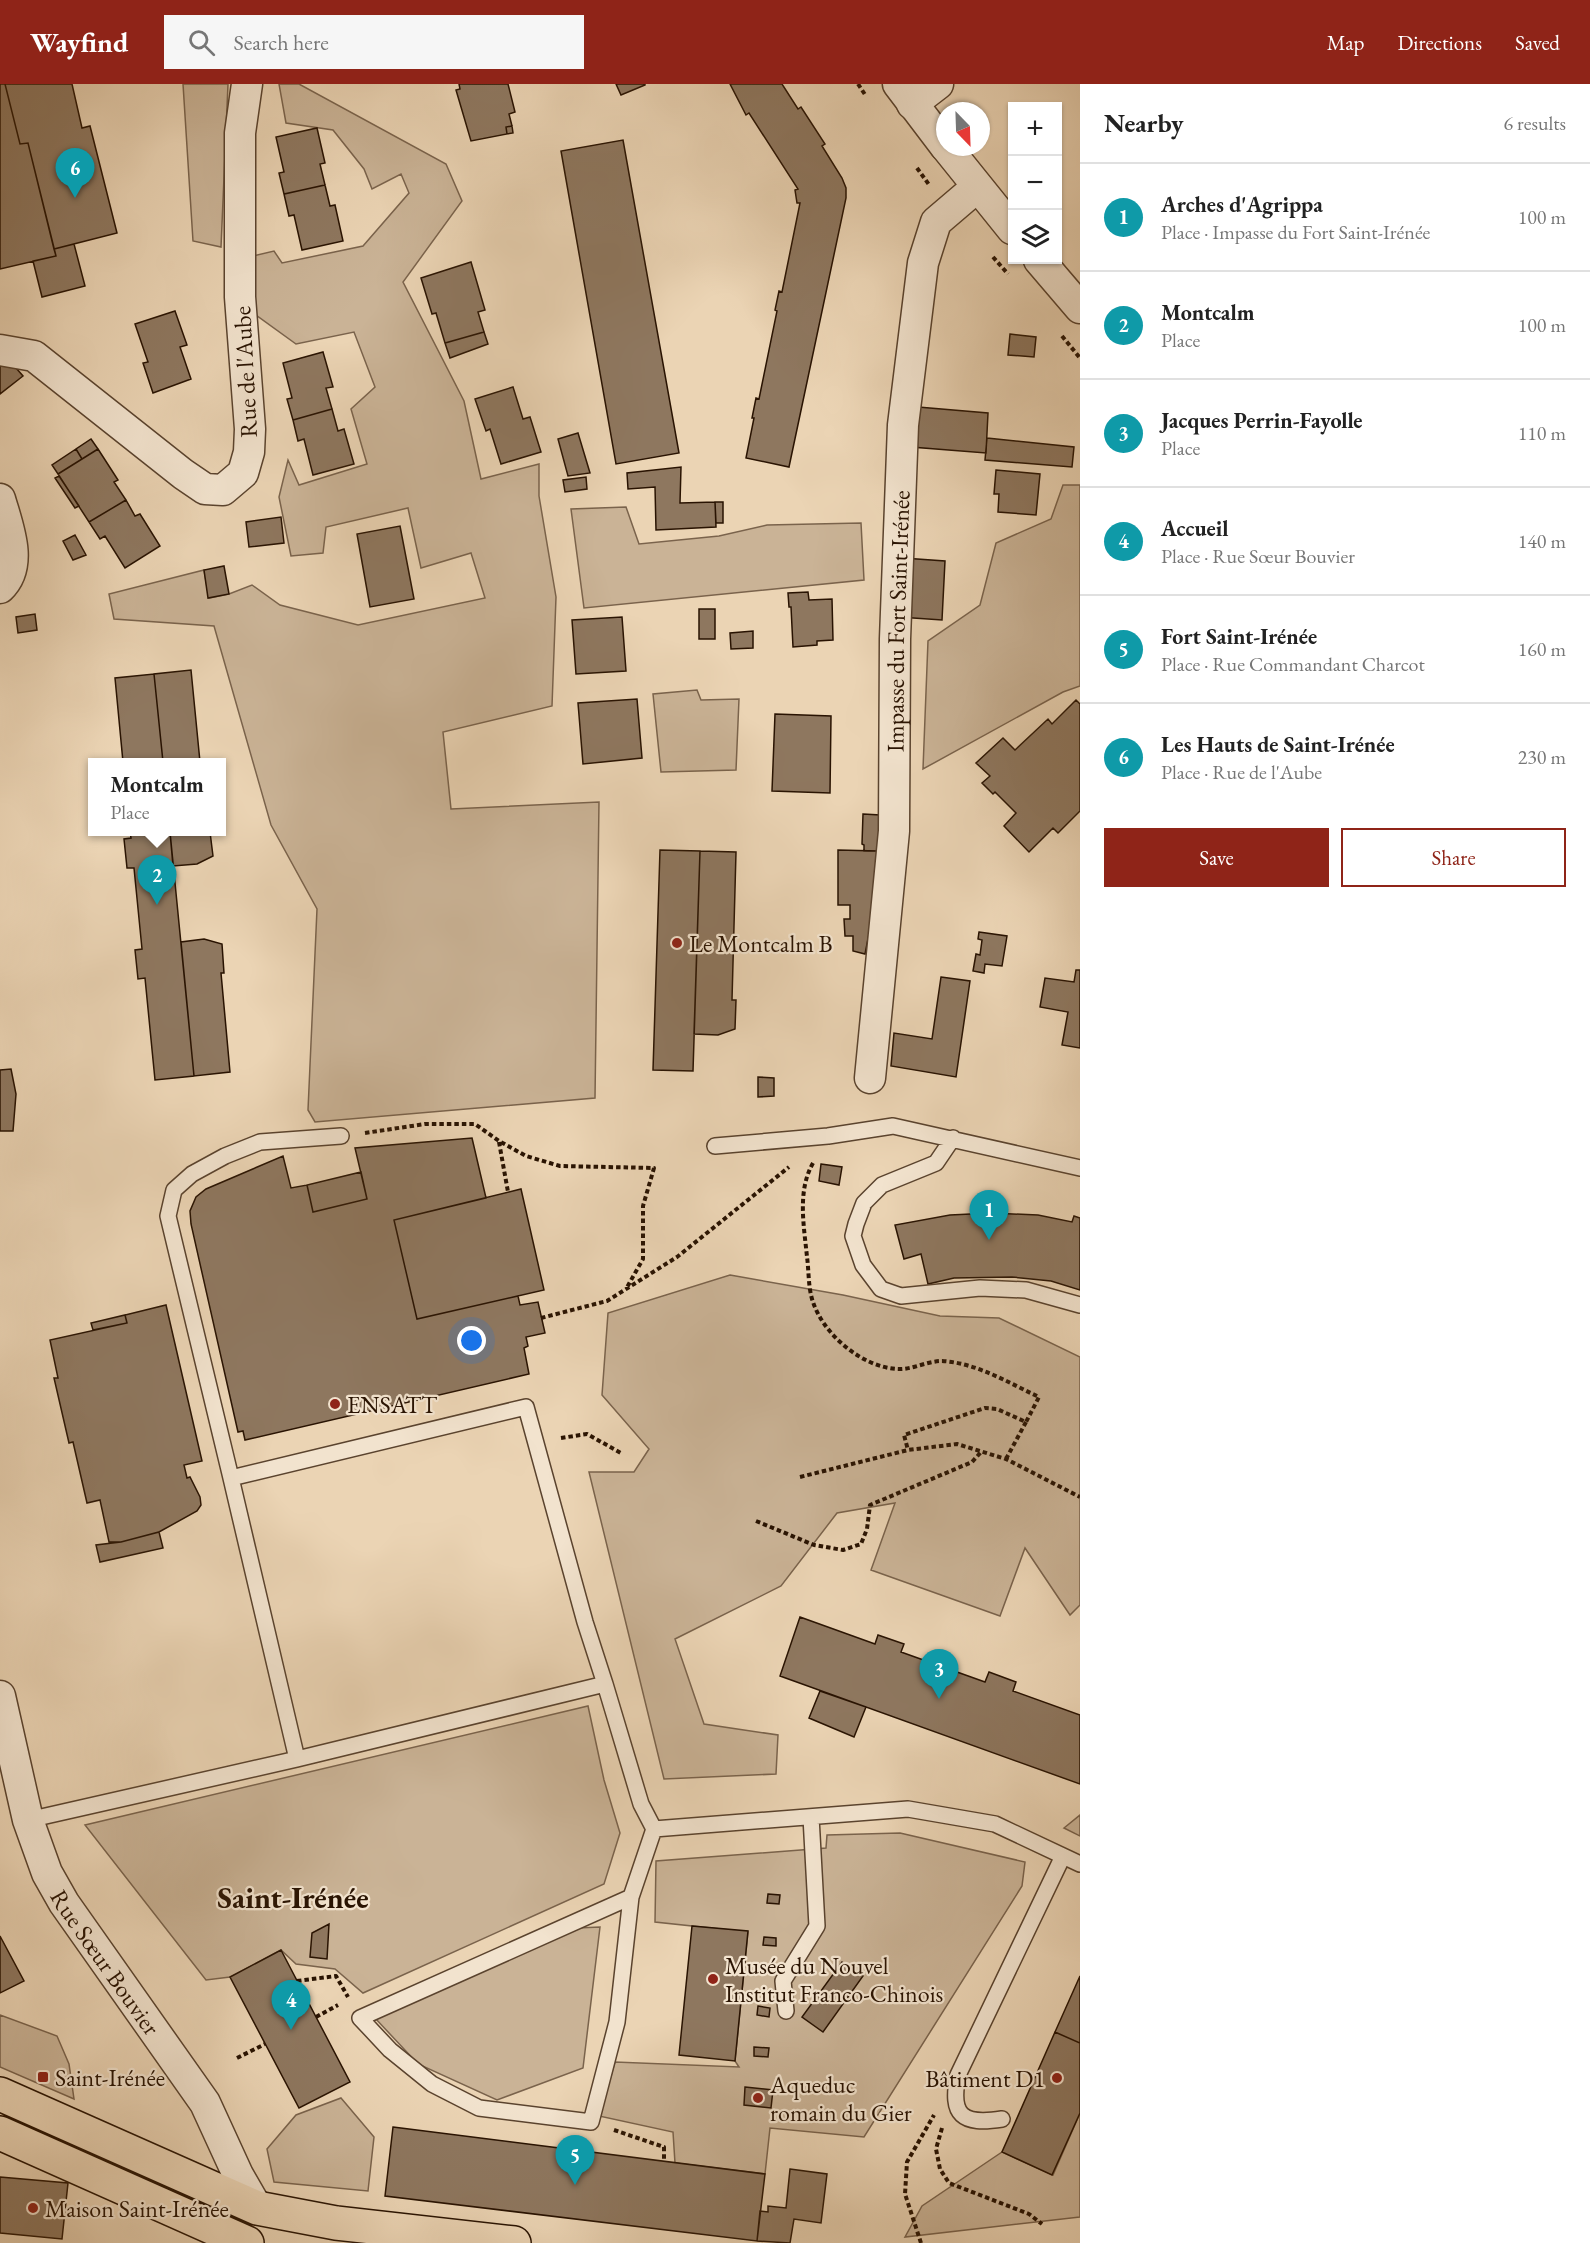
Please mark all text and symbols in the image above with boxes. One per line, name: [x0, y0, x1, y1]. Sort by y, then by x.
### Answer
search box: [164, 15, 584, 69]
text: Wayfind: [30, 24, 128, 60]
icon: search: [185, 26, 218, 59]
text: Search here: [233, 28, 329, 57]
text: Map: [1327, 29, 1364, 56]
text: Directions: [1397, 29, 1482, 56]
text: Saved: [1515, 29, 1560, 56]
north arrow: [936, 102, 990, 156]
map controls: [1008, 102, 1062, 264]
button: +: [1008, 102, 1062, 156]
text: Nearby: [1104, 106, 1184, 140]
text: 6 results: [1503, 110, 1566, 136]
pin: 6: [56, 148, 94, 198]
button: −: [1008, 156, 1062, 210]
text: Arches d'Agrippa: [1161, 190, 1323, 219]
text: 1: [1118, 204, 1129, 230]
text: 100 m: [1518, 204, 1566, 230]
button: layers: [1008, 210, 1062, 264]
text: Place · Impasse du Fort Saint-Irénée: [1161, 219, 1430, 245]
text: Montcalm: [1161, 298, 1255, 327]
street label: Rue de l'Aube: [226, 305, 264, 439]
text: 2: [1118, 312, 1129, 338]
text: 100 m: [1518, 312, 1566, 338]
text: Place: [1161, 327, 1200, 353]
text: Jacques Perrin-Fayolle: [1161, 406, 1362, 435]
text: 3: [1118, 420, 1129, 446]
text: 110 m: [1518, 420, 1566, 446]
text: Place: [1161, 435, 1200, 461]
street label: Impasse du Fort Saint-Irénée: [879, 490, 916, 752]
text: Accueil: [1161, 514, 1229, 543]
text: 4: [1118, 528, 1129, 554]
text: 140 m: [1518, 528, 1566, 554]
text: Place · Rue Sœur Bouvier: [1161, 543, 1355, 569]
text: Fort Saint-Irénée: [1161, 622, 1317, 651]
text: 5: [1118, 636, 1129, 662]
text: 160 m: [1518, 636, 1566, 662]
text: Place · Rue Commandant Charcot: [1161, 651, 1425, 677]
text: Les Hauts de Saint-Irénée: [1161, 730, 1395, 759]
text: 6: [1118, 744, 1129, 770]
text: 230 m: [1518, 744, 1566, 770]
popup: [88, 758, 226, 836]
text: Place · Rue de l'Aube: [1161, 759, 1322, 785]
text: Montcalm: [110, 770, 204, 799]
text: Place: [110, 799, 150, 825]
button: Save: [1104, 828, 1329, 887]
button: Share: [1341, 828, 1566, 887]
pin: 2: [138, 856, 176, 905]
place label: Le Montcalm B: [689, 928, 833, 959]
marker: Le Montcalm B: [670, 936, 684, 950]
pin: 1: [970, 1190, 1008, 1240]
your location: [457, 1326, 486, 1355]
place label: ENSATT: [347, 1389, 438, 1420]
marker: ENSATT: [328, 1397, 342, 1411]
pin: 3: [920, 1650, 958, 1699]
district label: Saint-Irénée: [217, 1878, 369, 1917]
street label: Rue Sœur Bouvier: [44, 1884, 168, 2041]
place label: Musée du Nouvel Institut Franco-Chinois: [725, 1950, 943, 2009]
marker: Musée du Nouvel Institut Franco-Chinois: [706, 1972, 720, 1986]
pin: 4: [272, 1980, 310, 2030]
place label: Saint-Irénée: [55, 2062, 165, 2093]
place label: Bâtiment D1: [925, 2063, 1045, 2094]
place label: Aqueduc romain du Gier: [769, 2069, 912, 2128]
marker: Saint-Irénée: [36, 2070, 50, 2084]
marker: Bâtiment D1: [1050, 2071, 1064, 2085]
marker: Aqueduc romain du Gier: [751, 2091, 765, 2105]
pin: 5: [556, 2136, 594, 2185]
place label: Maison Saint-Irénée: [45, 2193, 229, 2224]
marker: Maison Saint-Irénée: [26, 2201, 40, 2215]

